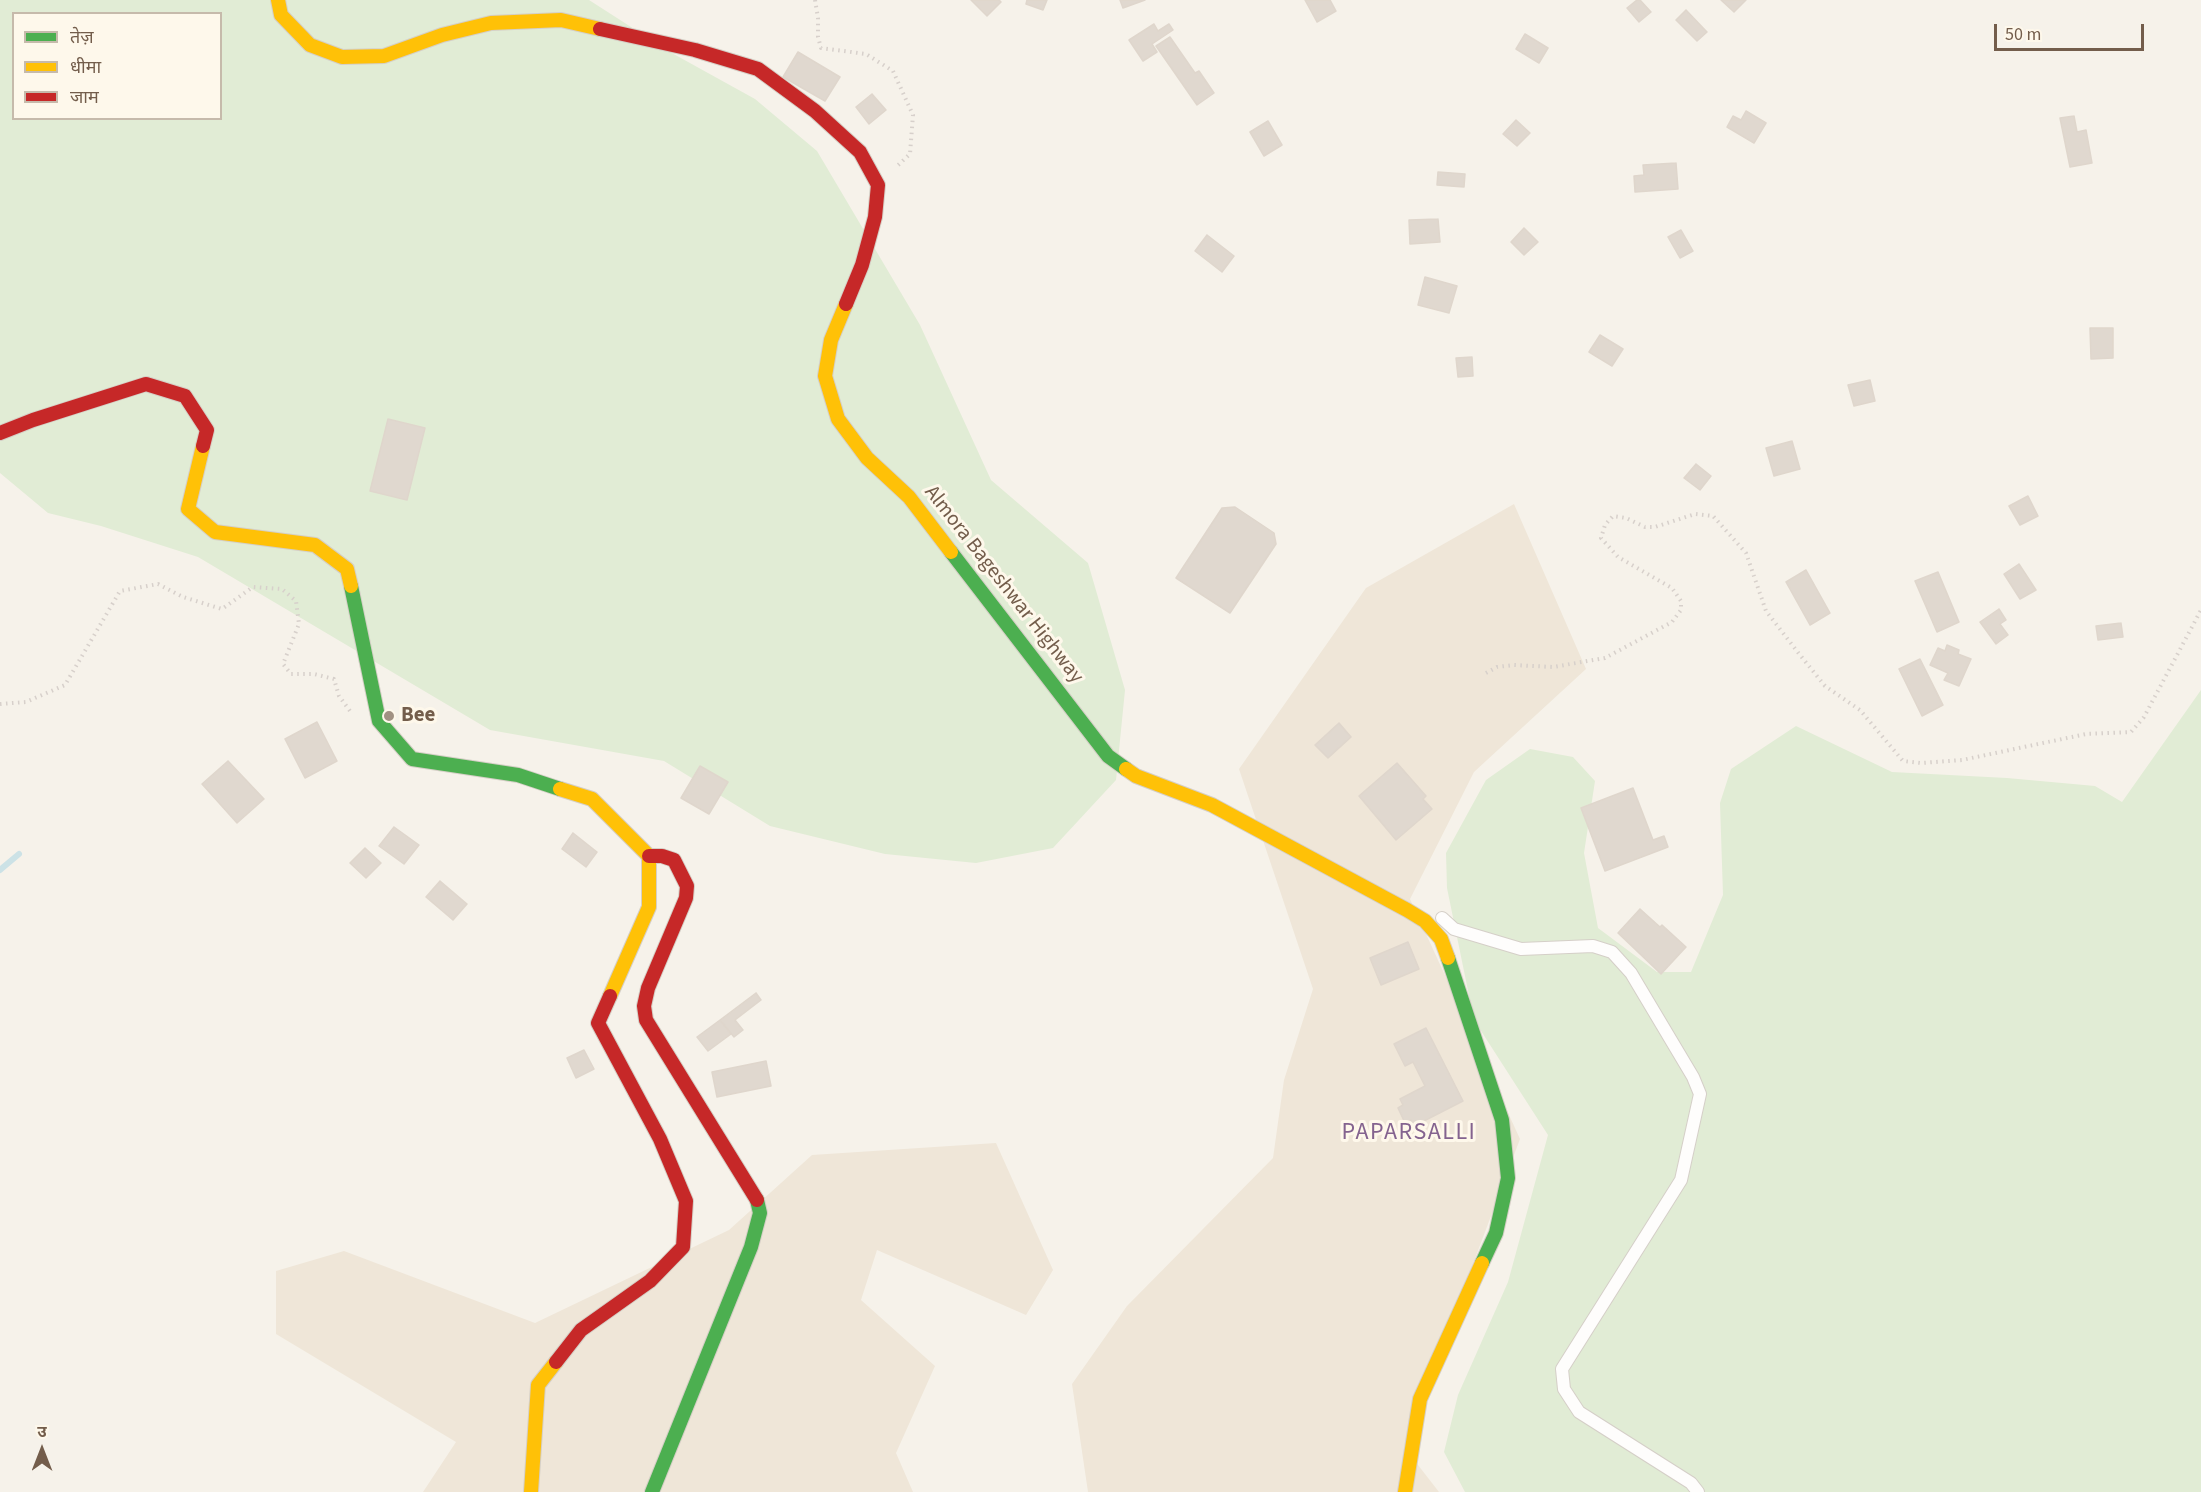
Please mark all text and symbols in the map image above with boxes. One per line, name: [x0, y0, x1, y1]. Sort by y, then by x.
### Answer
legend: [12, 12, 222, 120]
scale bar: [1997, 12, 2147, 50]
text: 50 m: [2005, 22, 2041, 47]
text: तेज़: [70, 25, 94, 50]
text: धीमा: [70, 55, 101, 80]
text: जाम: [70, 85, 99, 110]
street label: Almora Bageshwar Highway: [918, 481, 1088, 689]
place label: Bee: [401, 703, 435, 729]
marker: Bee: [382, 709, 396, 723]
district label: PAPARSALLI: [1342, 1120, 1476, 1148]
north arrow: [12, 1420, 72, 1480]
text: उ: [37, 1421, 47, 1443]

